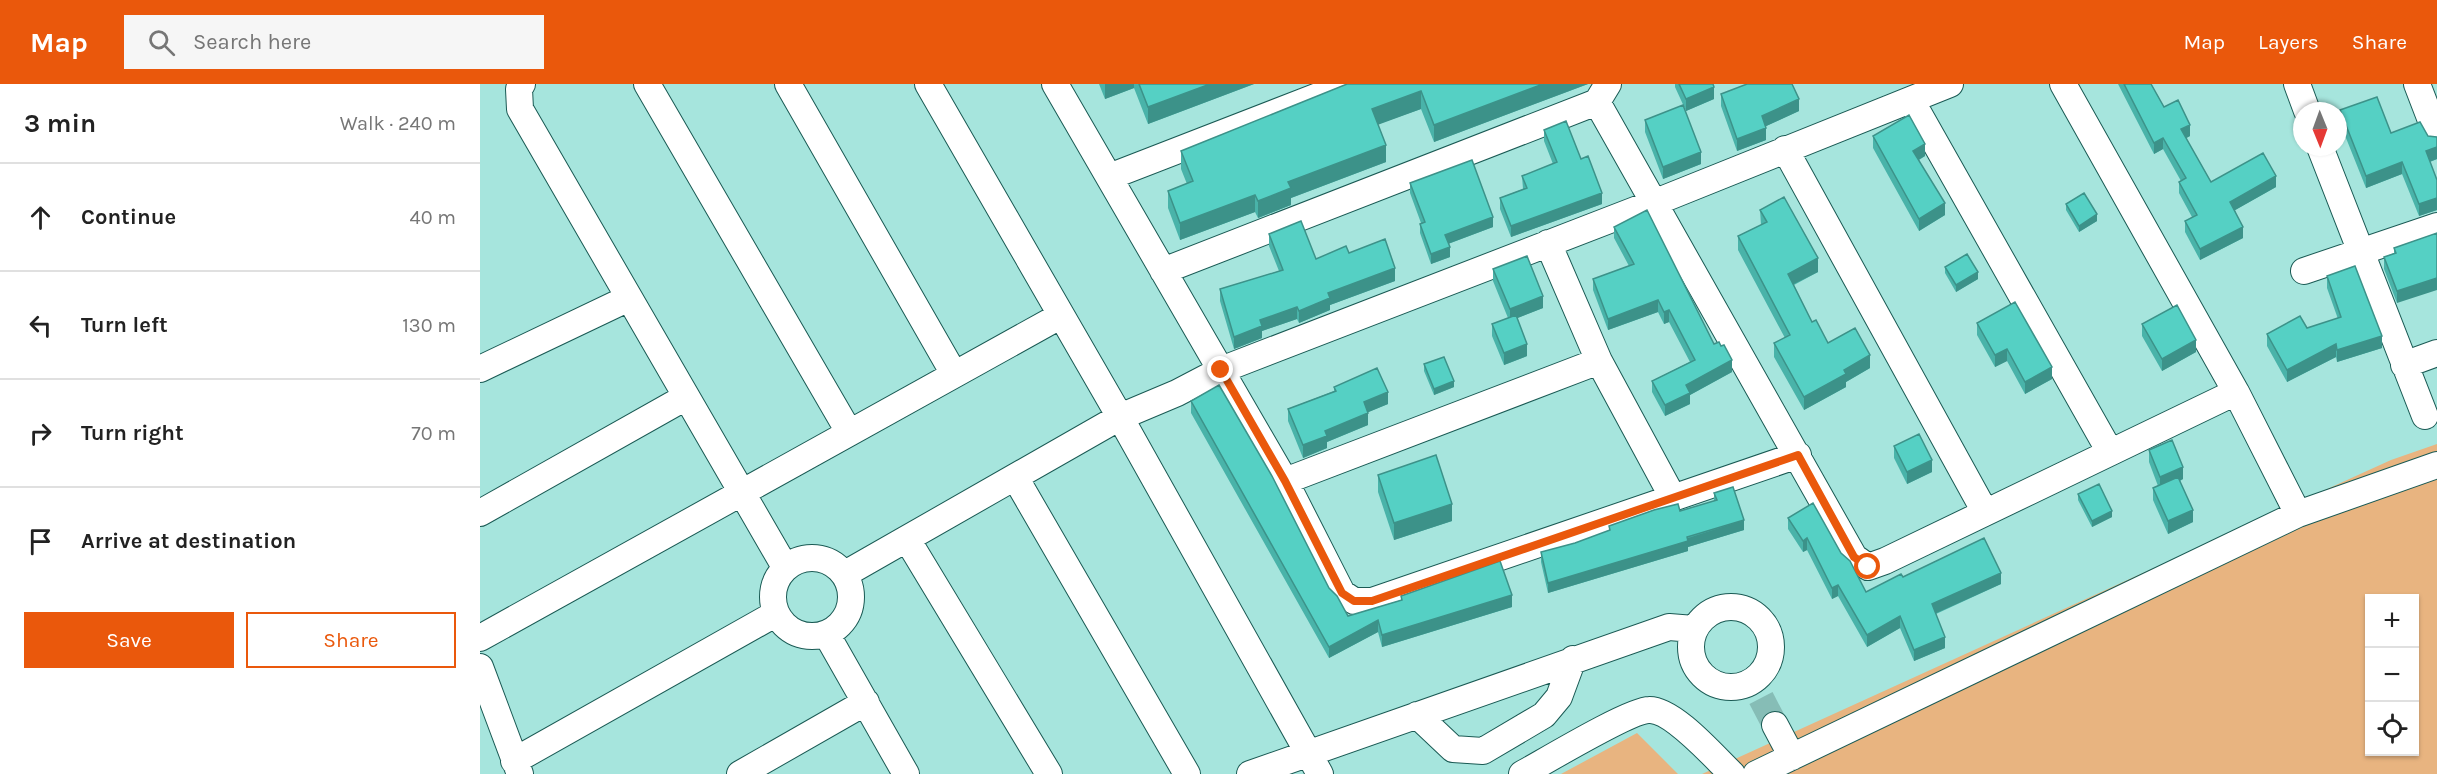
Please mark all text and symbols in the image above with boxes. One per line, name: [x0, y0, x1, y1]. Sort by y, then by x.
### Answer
search box: [124, 15, 544, 69]
text: Map: [30, 26, 88, 59]
icon: search: [145, 26, 178, 59]
text: Search here: [193, 29, 311, 55]
text: Map: [2183, 30, 2225, 54]
text: Layers: [2258, 30, 2319, 54]
text: Share: [2352, 30, 2407, 54]
north arrow: [2293, 102, 2347, 156]
text: 3 min: [24, 108, 96, 139]
text: Walk · 240 m: [340, 112, 456, 135]
icon: ahead: [24, 201, 57, 234]
text: Continue: [81, 204, 176, 230]
text: 40 m: [410, 206, 456, 229]
icon: left: [24, 309, 57, 342]
text: Turn left: [81, 312, 168, 338]
text: 130 m: [402, 314, 456, 337]
route end: [1207, 356, 1233, 382]
icon: right: [24, 417, 57, 450]
text: Turn right: [81, 420, 184, 446]
text: 70 m: [411, 422, 456, 445]
icon: arrive: [24, 525, 57, 558]
text: Arrive at destination: [81, 528, 296, 554]
route start: [1854, 553, 1880, 579]
map controls: [2365, 594, 2419, 756]
button: +: [2365, 594, 2419, 648]
button: Save: [24, 612, 234, 668]
button: Share: [246, 612, 456, 668]
button: −: [2365, 648, 2419, 702]
button: locate: [2365, 702, 2419, 756]

